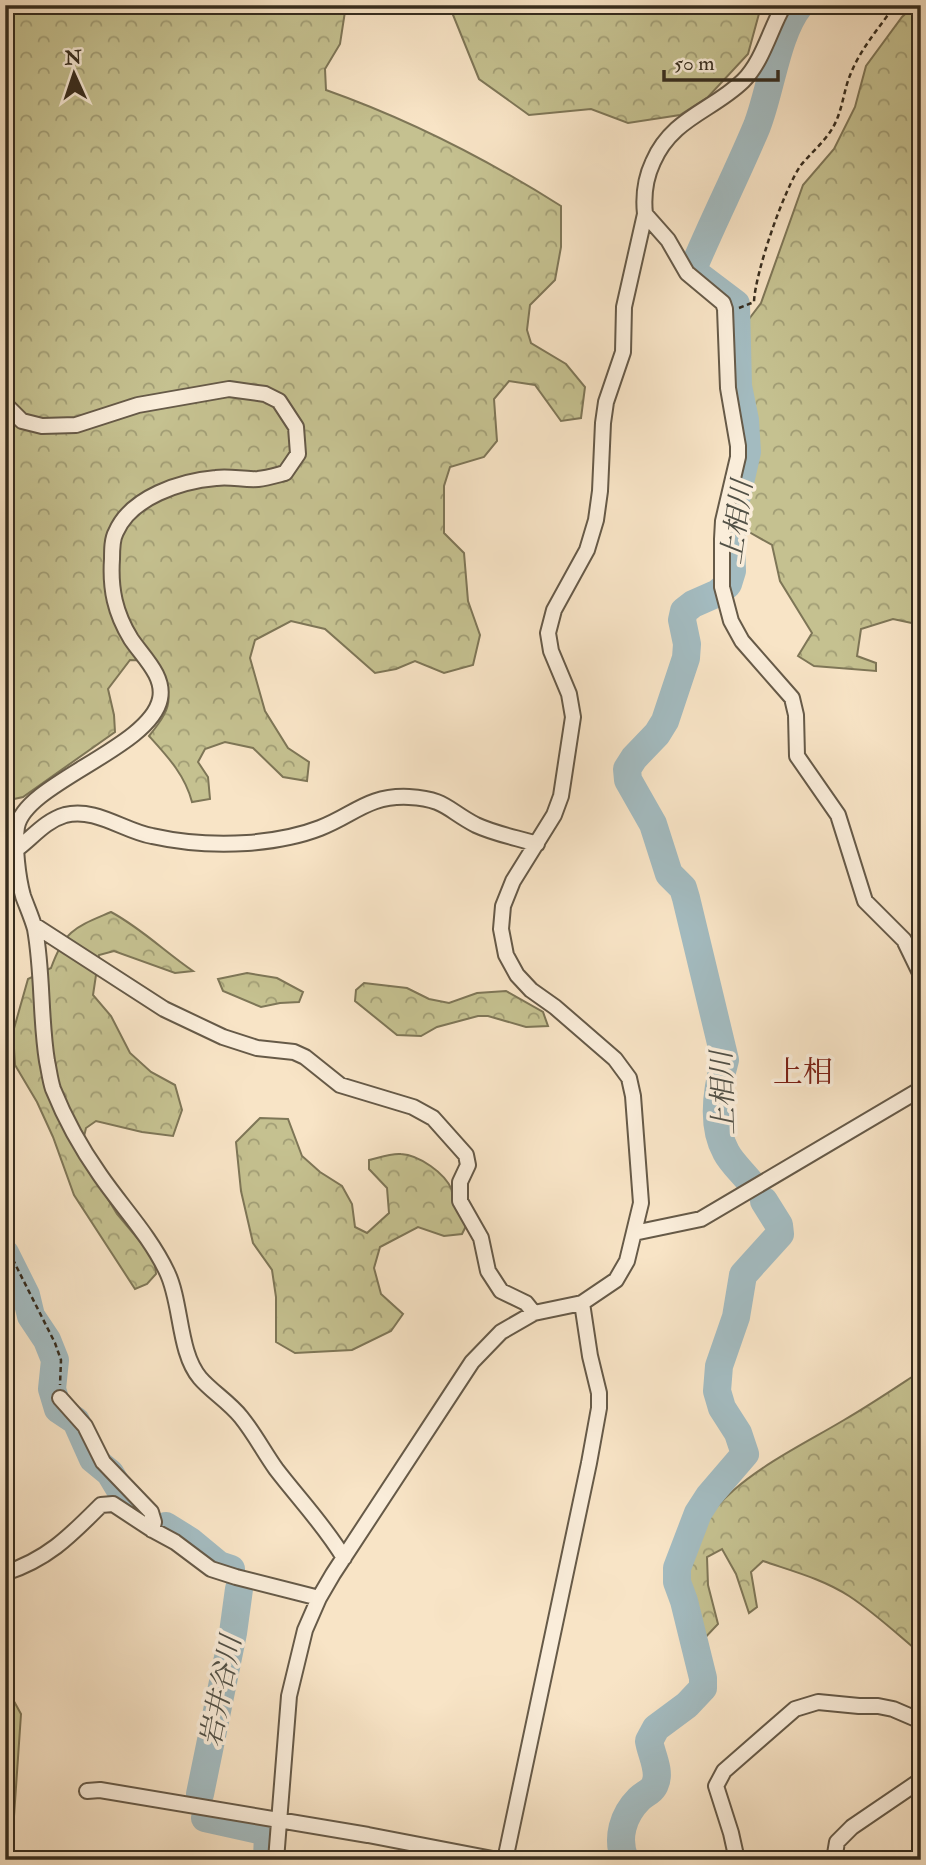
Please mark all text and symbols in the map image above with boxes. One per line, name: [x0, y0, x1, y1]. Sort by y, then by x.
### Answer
north arrow: [38, 38, 108, 108]
scale bar: [664, 38, 777, 82]
text: N: [63, 46, 83, 71]
text: 50 m: [674, 50, 715, 77]
water label: 上相川: [714, 475, 761, 566]
water label: 上相川: [704, 1047, 742, 1136]
district label: 上相: [773, 1054, 833, 1091]
water label: 岩井谷川: [194, 1630, 250, 1750]

